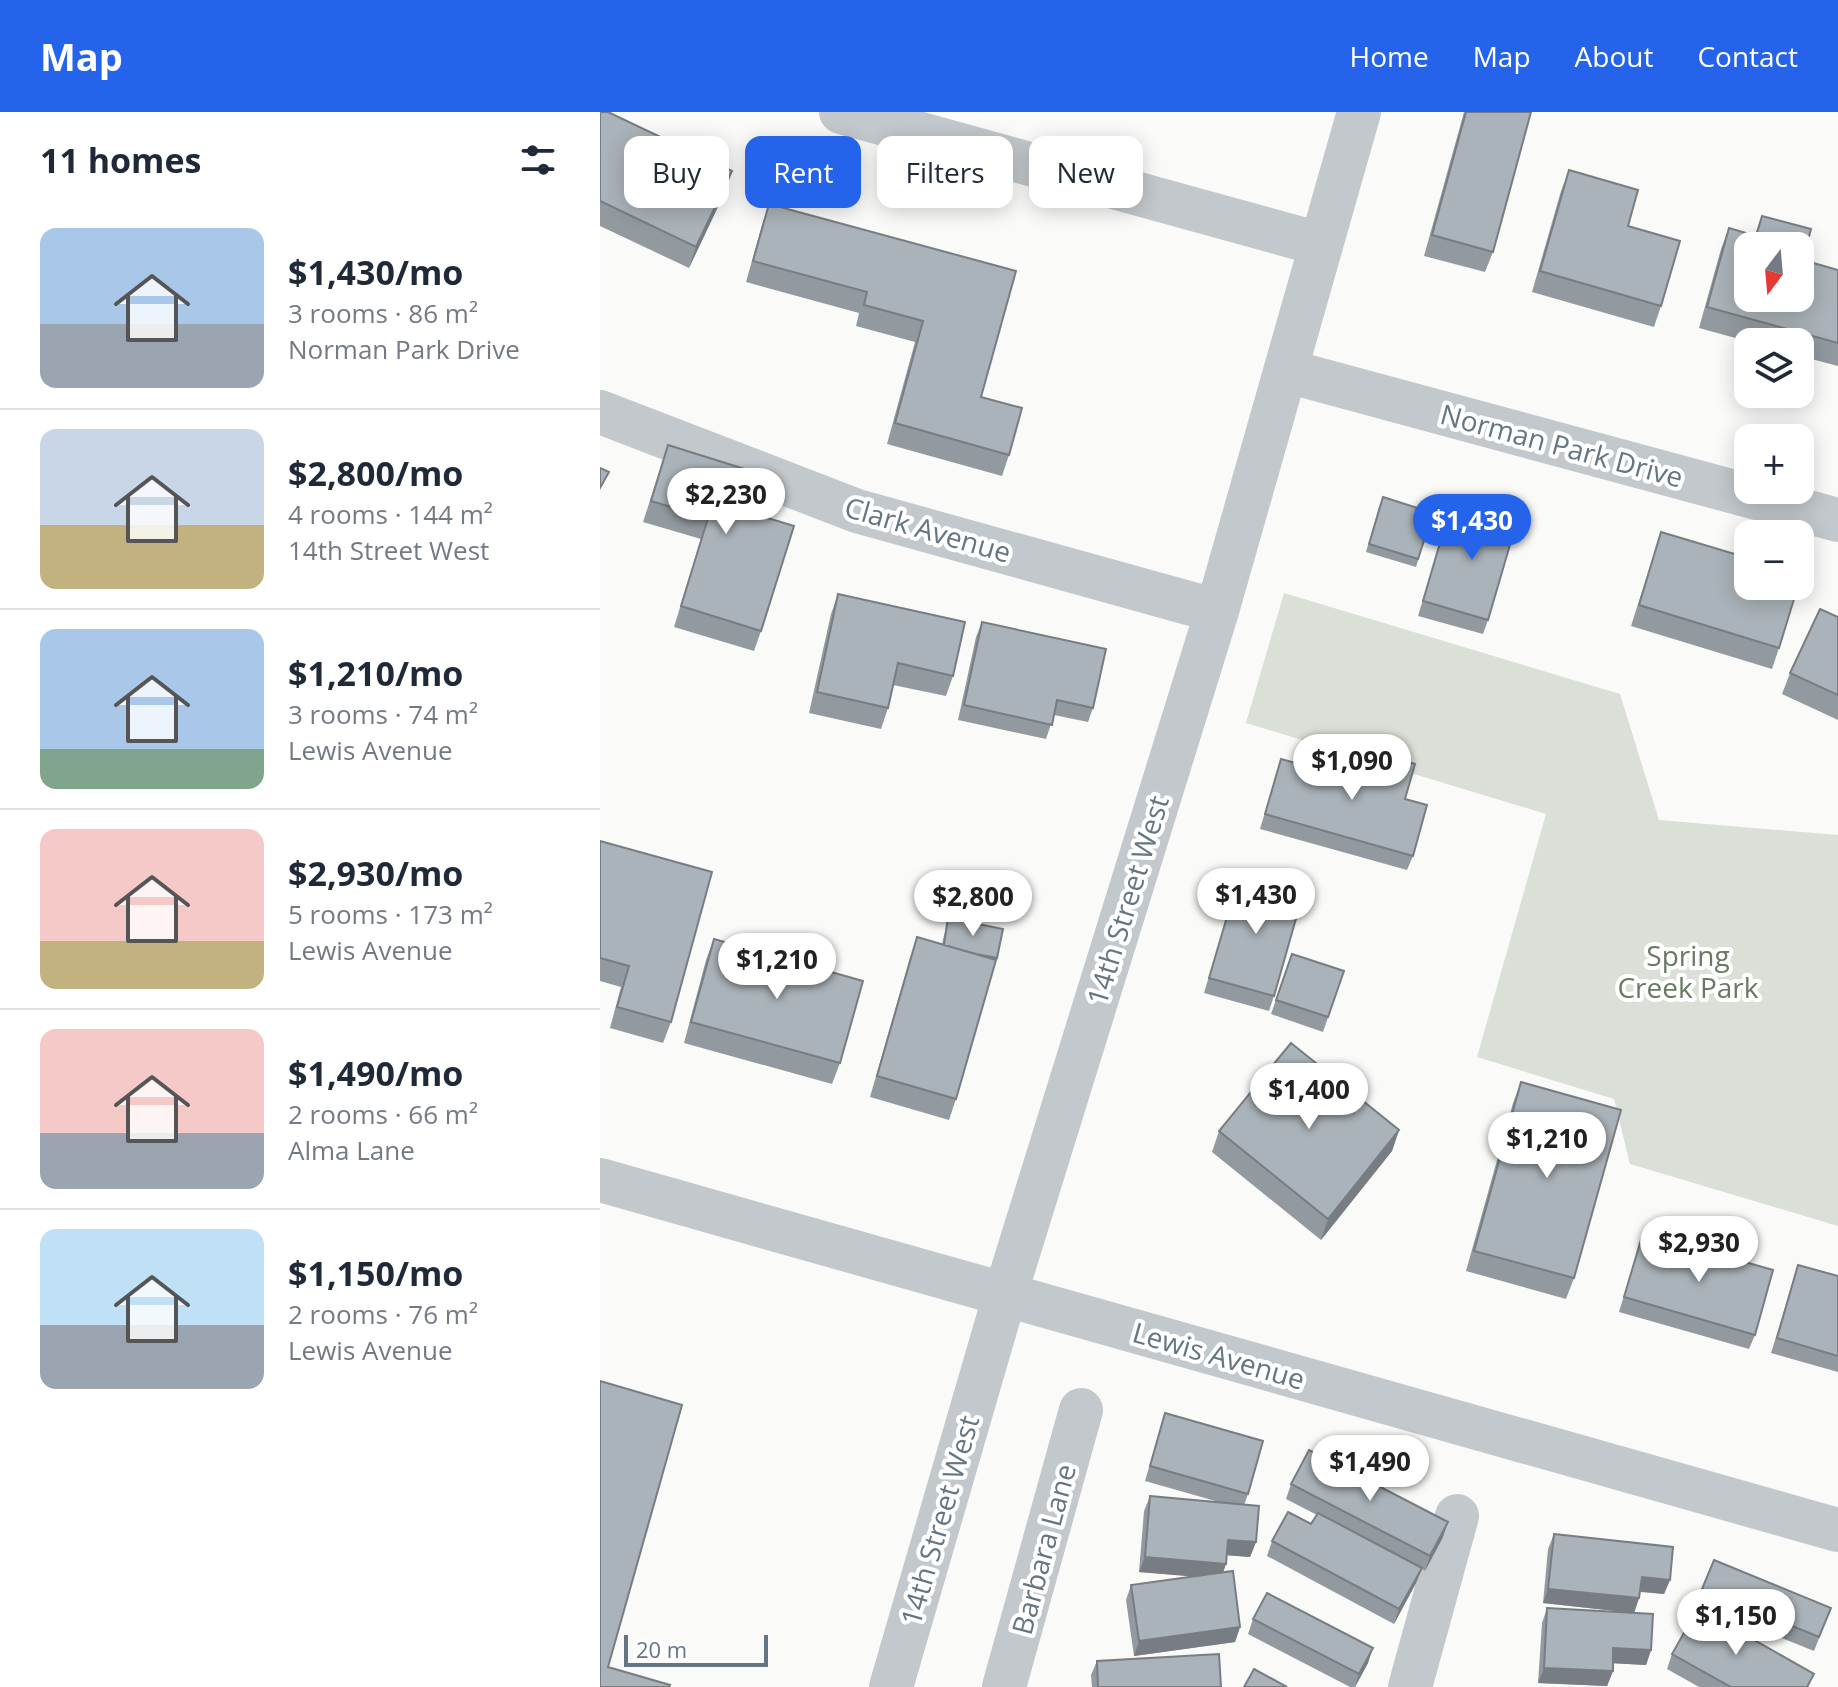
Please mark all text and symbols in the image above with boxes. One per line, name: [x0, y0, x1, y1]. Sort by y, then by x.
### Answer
text: Map: [40, 30, 123, 82]
text: Home: [1350, 37, 1429, 75]
text: Map: [1473, 37, 1531, 75]
text: About: [1575, 37, 1653, 75]
text: Contact: [1697, 37, 1798, 75]
chip: Buy: [624, 136, 729, 208]
chip: Rent: [745, 136, 861, 208]
chip: Filters: [877, 136, 1013, 208]
chip: New: [1029, 136, 1143, 208]
text: 11 homes: [40, 137, 201, 183]
icon: filters: [516, 138, 560, 182]
north arrow: [1734, 232, 1814, 312]
map controls: [1734, 232, 1814, 600]
text: $1,430/mo: [288, 249, 463, 295]
icon: home: [104, 260, 200, 356]
text: 3 rooms · 86 m²: [288, 295, 478, 331]
button: layers: [1734, 328, 1814, 408]
text: Norman Park Drive: [288, 331, 520, 367]
street label: Norman Park Drive: [1437, 394, 1687, 496]
button: +: [1734, 424, 1814, 504]
text: $2,800/mo: [288, 450, 463, 496]
icon: home: [104, 461, 200, 557]
pin: $2,230: [661, 468, 791, 536]
text: $2,230: [685, 476, 767, 512]
street label: Clark Avenue: [840, 487, 1016, 571]
pin: $1,430: [1407, 494, 1537, 562]
text: 4 rooms · 144 m²: [288, 496, 493, 532]
text: $1,430: [1431, 502, 1513, 538]
button: −: [1734, 520, 1814, 600]
text: 14th Street West: [288, 532, 489, 568]
text: $1,210/mo: [288, 650, 463, 696]
icon: home: [104, 661, 200, 757]
text: 3 rooms · 74 m²: [288, 696, 478, 732]
text: Lewis Avenue: [288, 732, 453, 768]
pin: $1,090: [1287, 734, 1417, 802]
text: $1,090: [1311, 742, 1393, 778]
street label: 14th Street West: [1077, 791, 1177, 1009]
text: $2,930/mo: [288, 850, 463, 896]
icon: home: [104, 861, 200, 957]
pin: $1,430: [1191, 868, 1321, 936]
pin: $2,800: [908, 870, 1038, 938]
text: $1,430: [1215, 876, 1297, 912]
text: $2,800: [932, 878, 1014, 914]
text: 5 rooms · 173 m²: [288, 896, 493, 932]
text: Lewis Avenue: [288, 932, 453, 968]
pin: $1,210: [712, 933, 842, 1001]
park label: Spring Creek Park: [1617, 936, 1759, 1006]
text: $1,210: [736, 941, 818, 977]
text: $1,490/mo: [288, 1050, 463, 1096]
icon: home: [104, 1061, 200, 1157]
pin: $1,400: [1244, 1063, 1374, 1131]
text: $1,400: [1268, 1071, 1350, 1107]
text: 2 rooms · 66 m²: [288, 1096, 478, 1132]
pin: $1,210: [1482, 1112, 1612, 1180]
text: $1,210: [1506, 1120, 1588, 1156]
text: Alma Lane: [288, 1132, 415, 1168]
pin: $2,930: [1634, 1216, 1764, 1284]
text: $2,930: [1658, 1224, 1740, 1260]
text: $1,150/mo: [288, 1250, 463, 1296]
icon: home: [104, 1261, 200, 1357]
text: 2 rooms · 76 m²: [288, 1296, 478, 1332]
street label: Lewis Avenue: [1129, 1312, 1309, 1398]
text: Lewis Avenue: [288, 1332, 453, 1368]
street label: 14th Street West: [891, 1411, 987, 1629]
pin: $1,490: [1305, 1435, 1435, 1503]
text: $1,490: [1329, 1443, 1411, 1479]
street label: Barbara Lane: [1002, 1460, 1084, 1638]
pin: $1,150: [1671, 1589, 1801, 1657]
text: $1,150: [1695, 1597, 1777, 1633]
scale bar: [624, 1631, 768, 1667]
text: 20 m: [636, 1634, 687, 1664]

